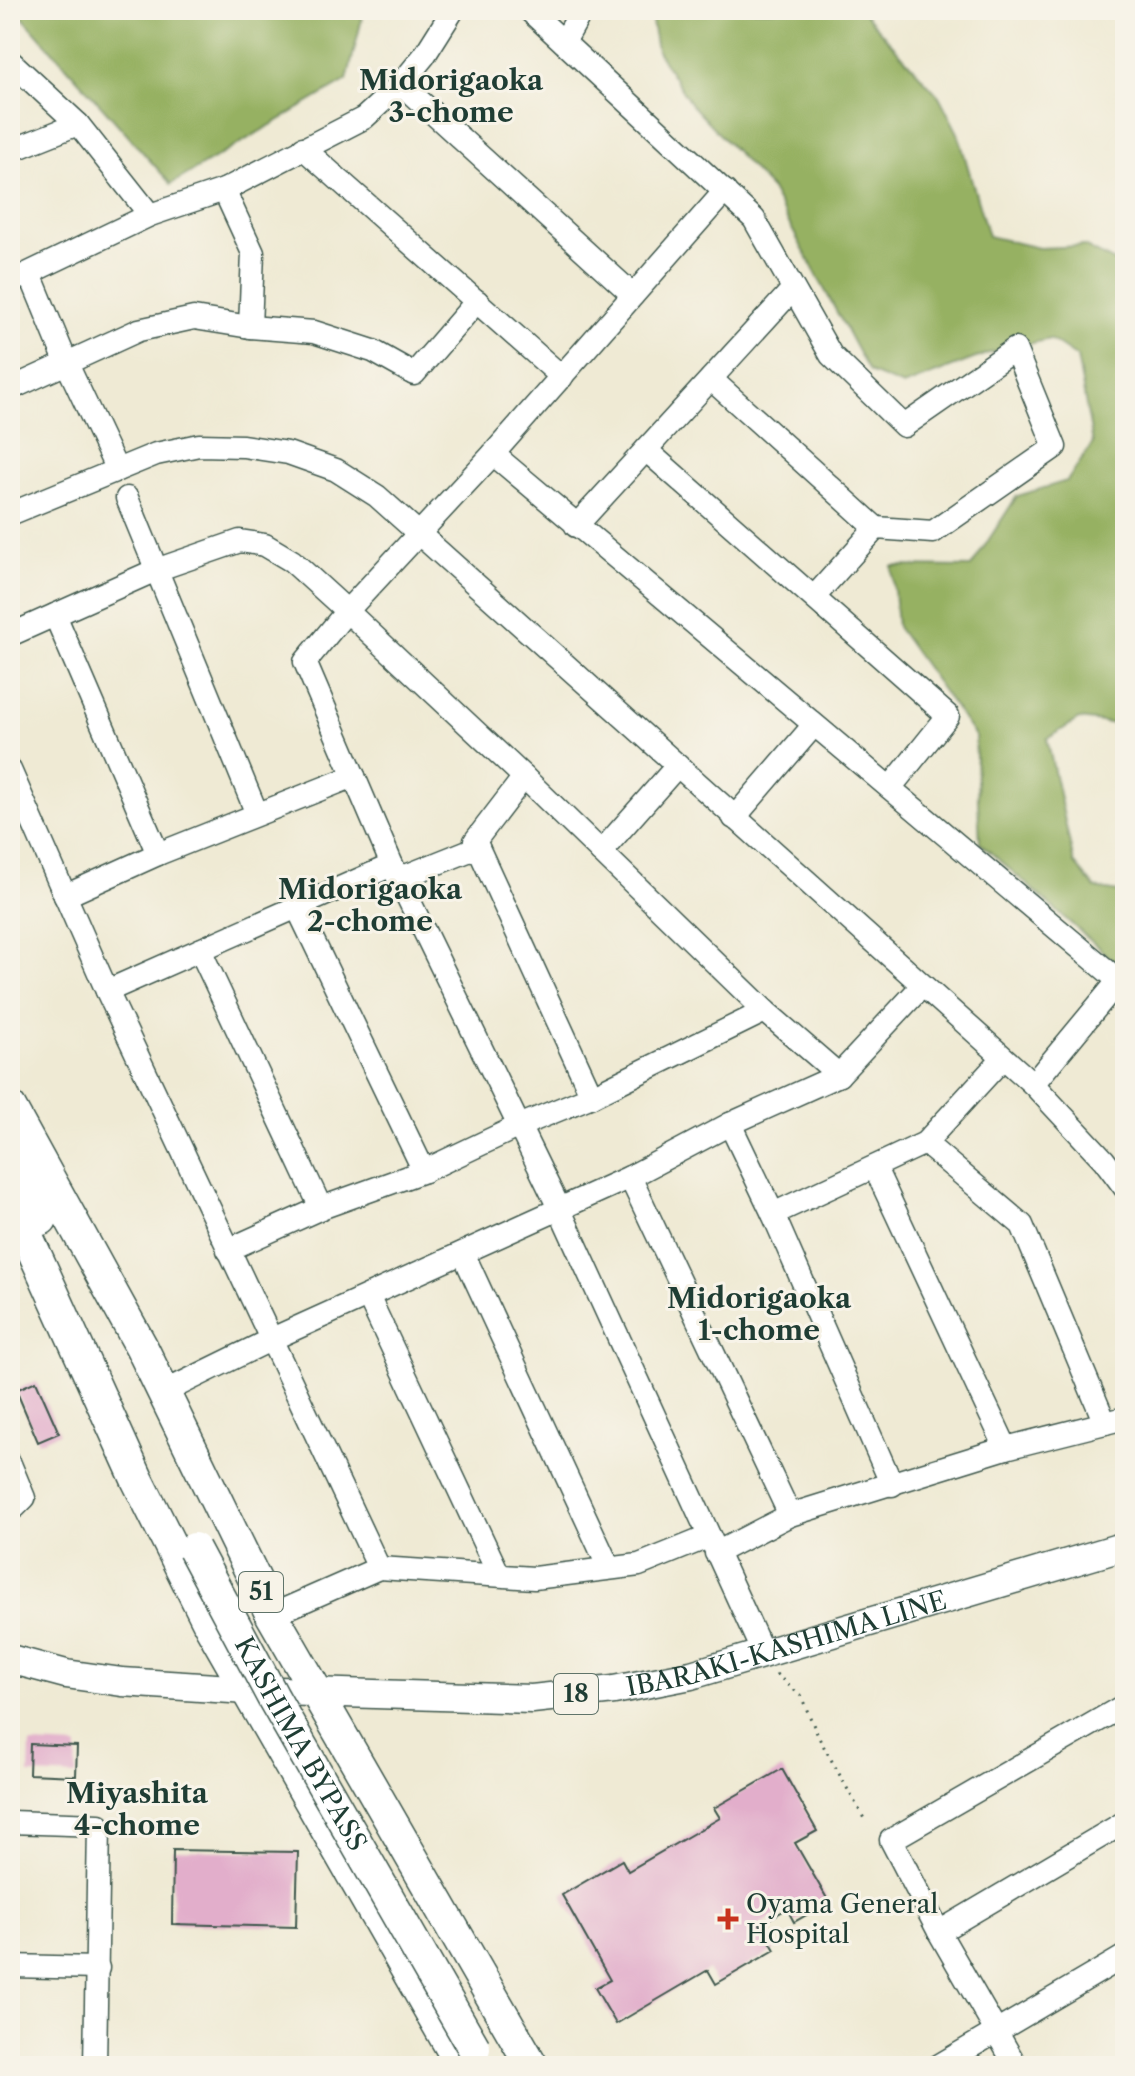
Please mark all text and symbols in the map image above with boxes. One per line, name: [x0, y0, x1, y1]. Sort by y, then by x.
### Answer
district label: Midorigaoka 3-chome: [359, 63, 544, 129]
district label: Midorigaoka 2-chome: [278, 872, 463, 938]
district label: Midorigaoka 1-chome: [667, 1281, 852, 1347]
road number: 51: [239, 1572, 283, 1612]
street label: IBARAKI-KASHIMA LINE: [624, 1584, 950, 1703]
street label: KASHIMA BYPASS: [228, 1631, 374, 1857]
road number: 18: [554, 1674, 598, 1714]
district label: Miyashita 4-chome: [66, 1776, 209, 1842]
place label: Oyama General Hospital: [746, 1888, 939, 1950]
marker: Oyama General Hospital: [717, 1908, 739, 1930]

